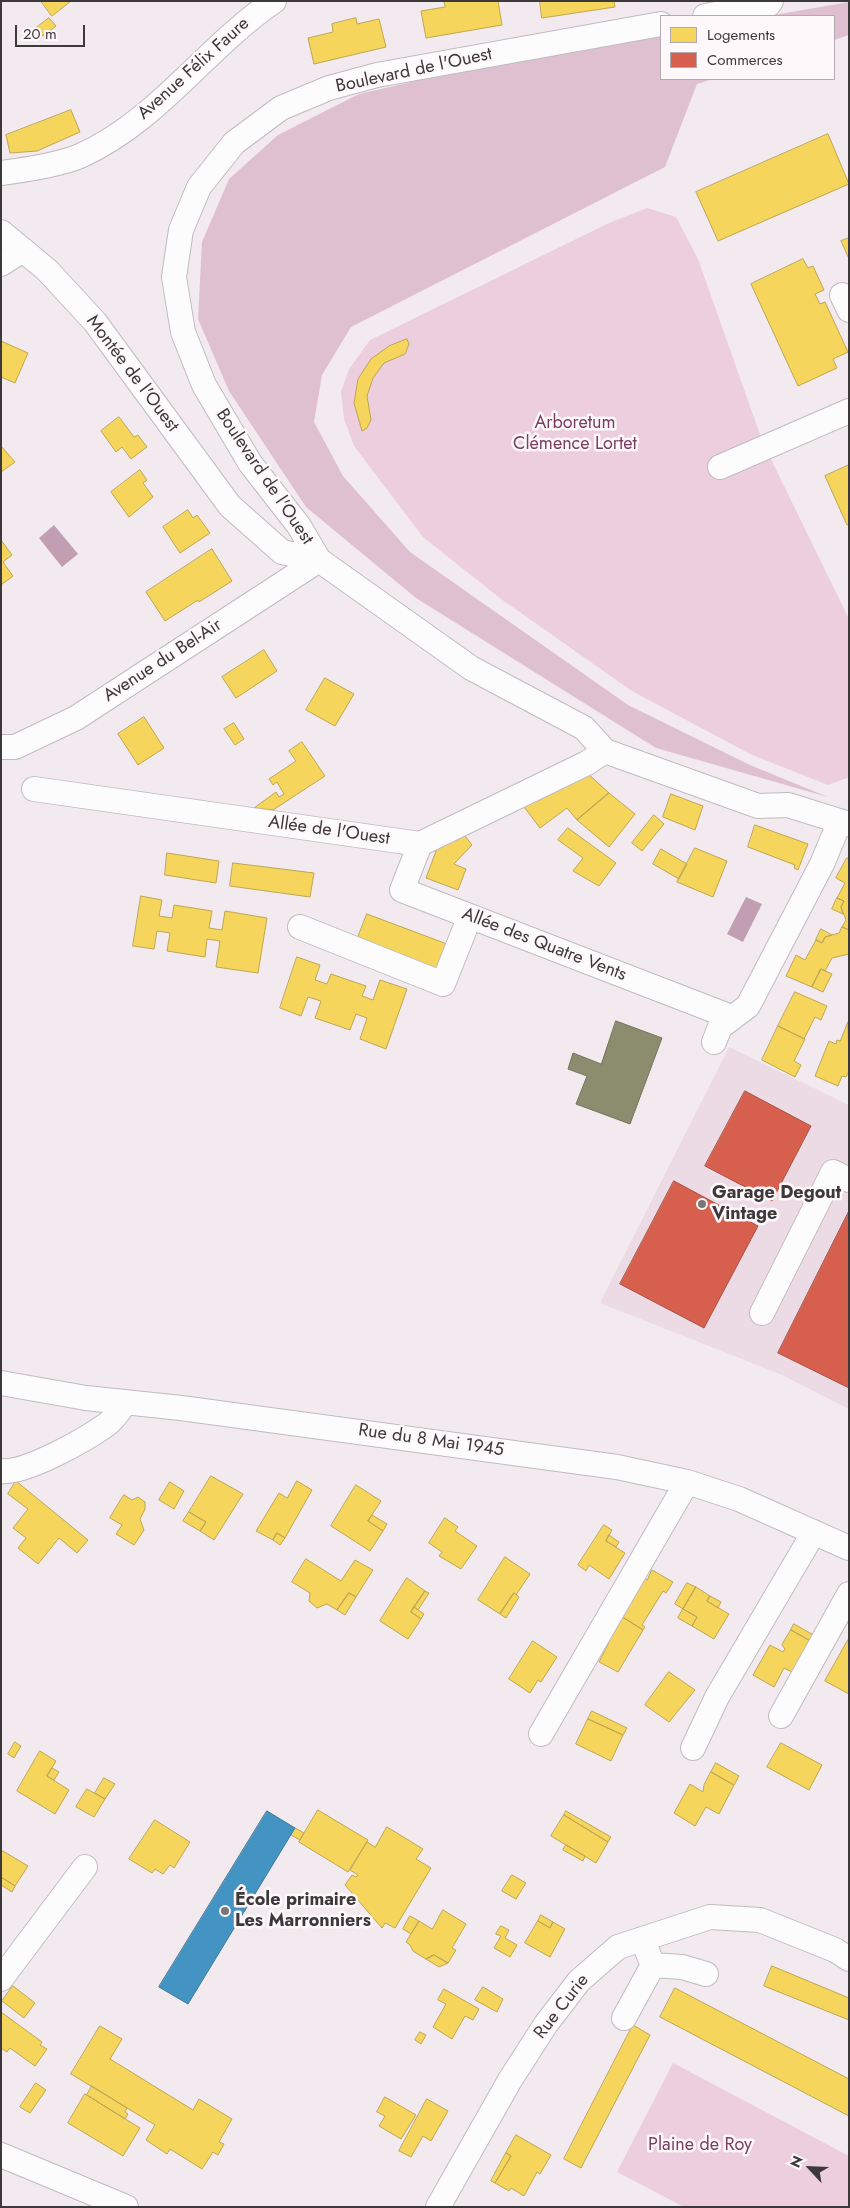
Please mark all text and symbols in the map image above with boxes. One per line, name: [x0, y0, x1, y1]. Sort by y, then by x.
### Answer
street label: Avenue Félix Faure: [134, 13, 254, 125]
scale bar: [18, 15, 88, 47]
legend: [660, 15, 835, 80]
text: 20 m: [23, 23, 57, 45]
text: Logements: [707, 24, 775, 46]
street label: Boulevard de l'Ouest: [334, 44, 494, 98]
text: Commerces: [707, 49, 782, 71]
street label: Montée de l'Ouest: [81, 311, 183, 437]
street label: Boulevard de l'Ouest: [211, 405, 317, 549]
park label: Arboretum Clémence Lortet: [513, 413, 637, 456]
street label: Avenue du Bel-Air: [100, 615, 226, 707]
street label: Allée de l'Ouest: [267, 812, 391, 850]
street label: Allée des Quatre Vents: [459, 904, 629, 986]
place label: Garage Degout Vintage: [712, 1183, 841, 1226]
marker: Garage Degout Vintage: [696, 1198, 708, 1210]
street label: Rue du 8 Mai 1945: [357, 1420, 505, 1462]
place label: École primaire Les Marronniers: [235, 1890, 371, 1932]
marker: École primaire Les Marronniers: [219, 1905, 231, 1917]
street label: Rue Curie: [530, 1970, 594, 2044]
park label: Plaine de Roy: [648, 2135, 752, 2157]
north arrow: [785, 2143, 835, 2193]
text: N: [785, 2152, 808, 2171]

